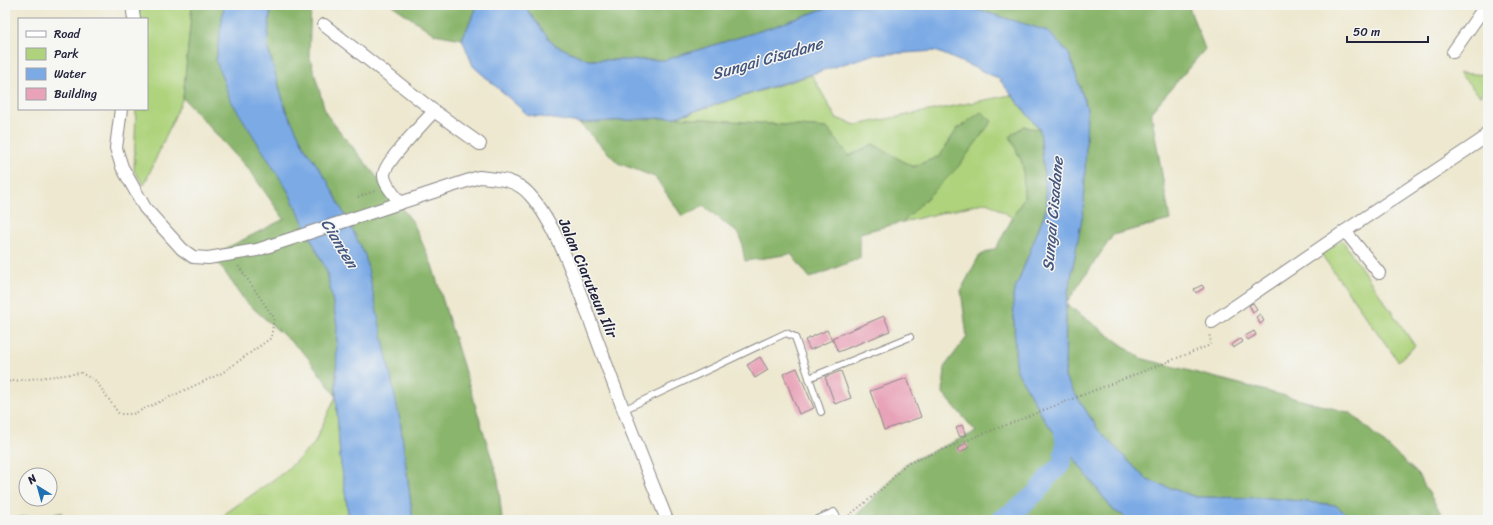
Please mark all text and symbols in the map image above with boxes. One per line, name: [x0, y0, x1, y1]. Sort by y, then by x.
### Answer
legend: [18, 18, 148, 110]
scale bar: [1347, 18, 1428, 44]
text: 50 m: [1353, 21, 1380, 43]
text: Road: [54, 23, 81, 45]
water label: Sungai Cisadane: [708, 28, 828, 88]
text: Park: [54, 43, 79, 65]
text: Water: [54, 63, 87, 85]
text: Building: [54, 83, 97, 105]
water label: Sungai Cisadane: [1033, 154, 1072, 272]
water label: Cianten: [313, 212, 367, 276]
street label: Jalan Ciaruteun Ilir: [551, 213, 625, 343]
north arrow: [18, 467, 58, 507]
text: N: [23, 469, 41, 490]

